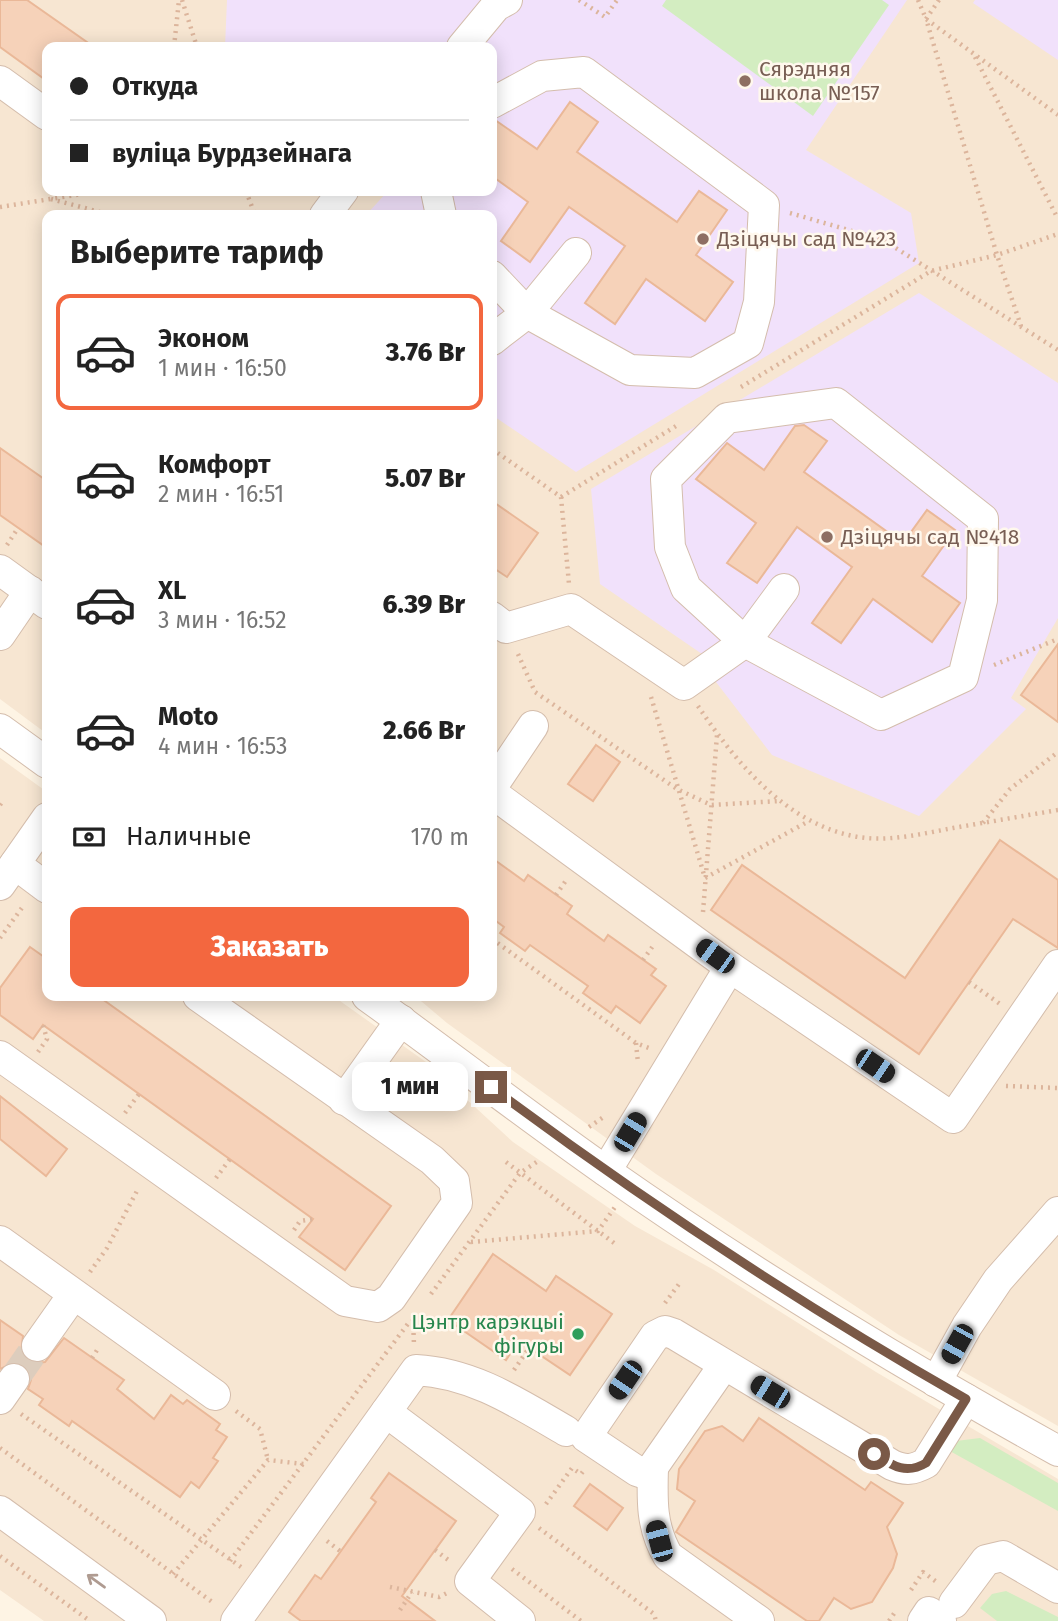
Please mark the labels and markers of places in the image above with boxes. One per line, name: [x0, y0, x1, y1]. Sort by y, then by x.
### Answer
place label: Сярэдняя школа №157: [759, 56, 880, 106]
marker: Сярэдняя школа №157: [737, 73, 753, 89]
place label: Дзіцячы сад №423: [716, 226, 896, 252]
marker: Дзіцячы сад №423: [695, 231, 711, 247]
place label: Дзіцячы сад №418: [840, 524, 1019, 550]
marker: Дзіцячы сад №418: [819, 529, 835, 545]
place label: Цэнтр карэкцыі фігуры: [411, 1309, 564, 1359]
marker: Цэнтр карэкцыі фігуры: [570, 1326, 586, 1342]

